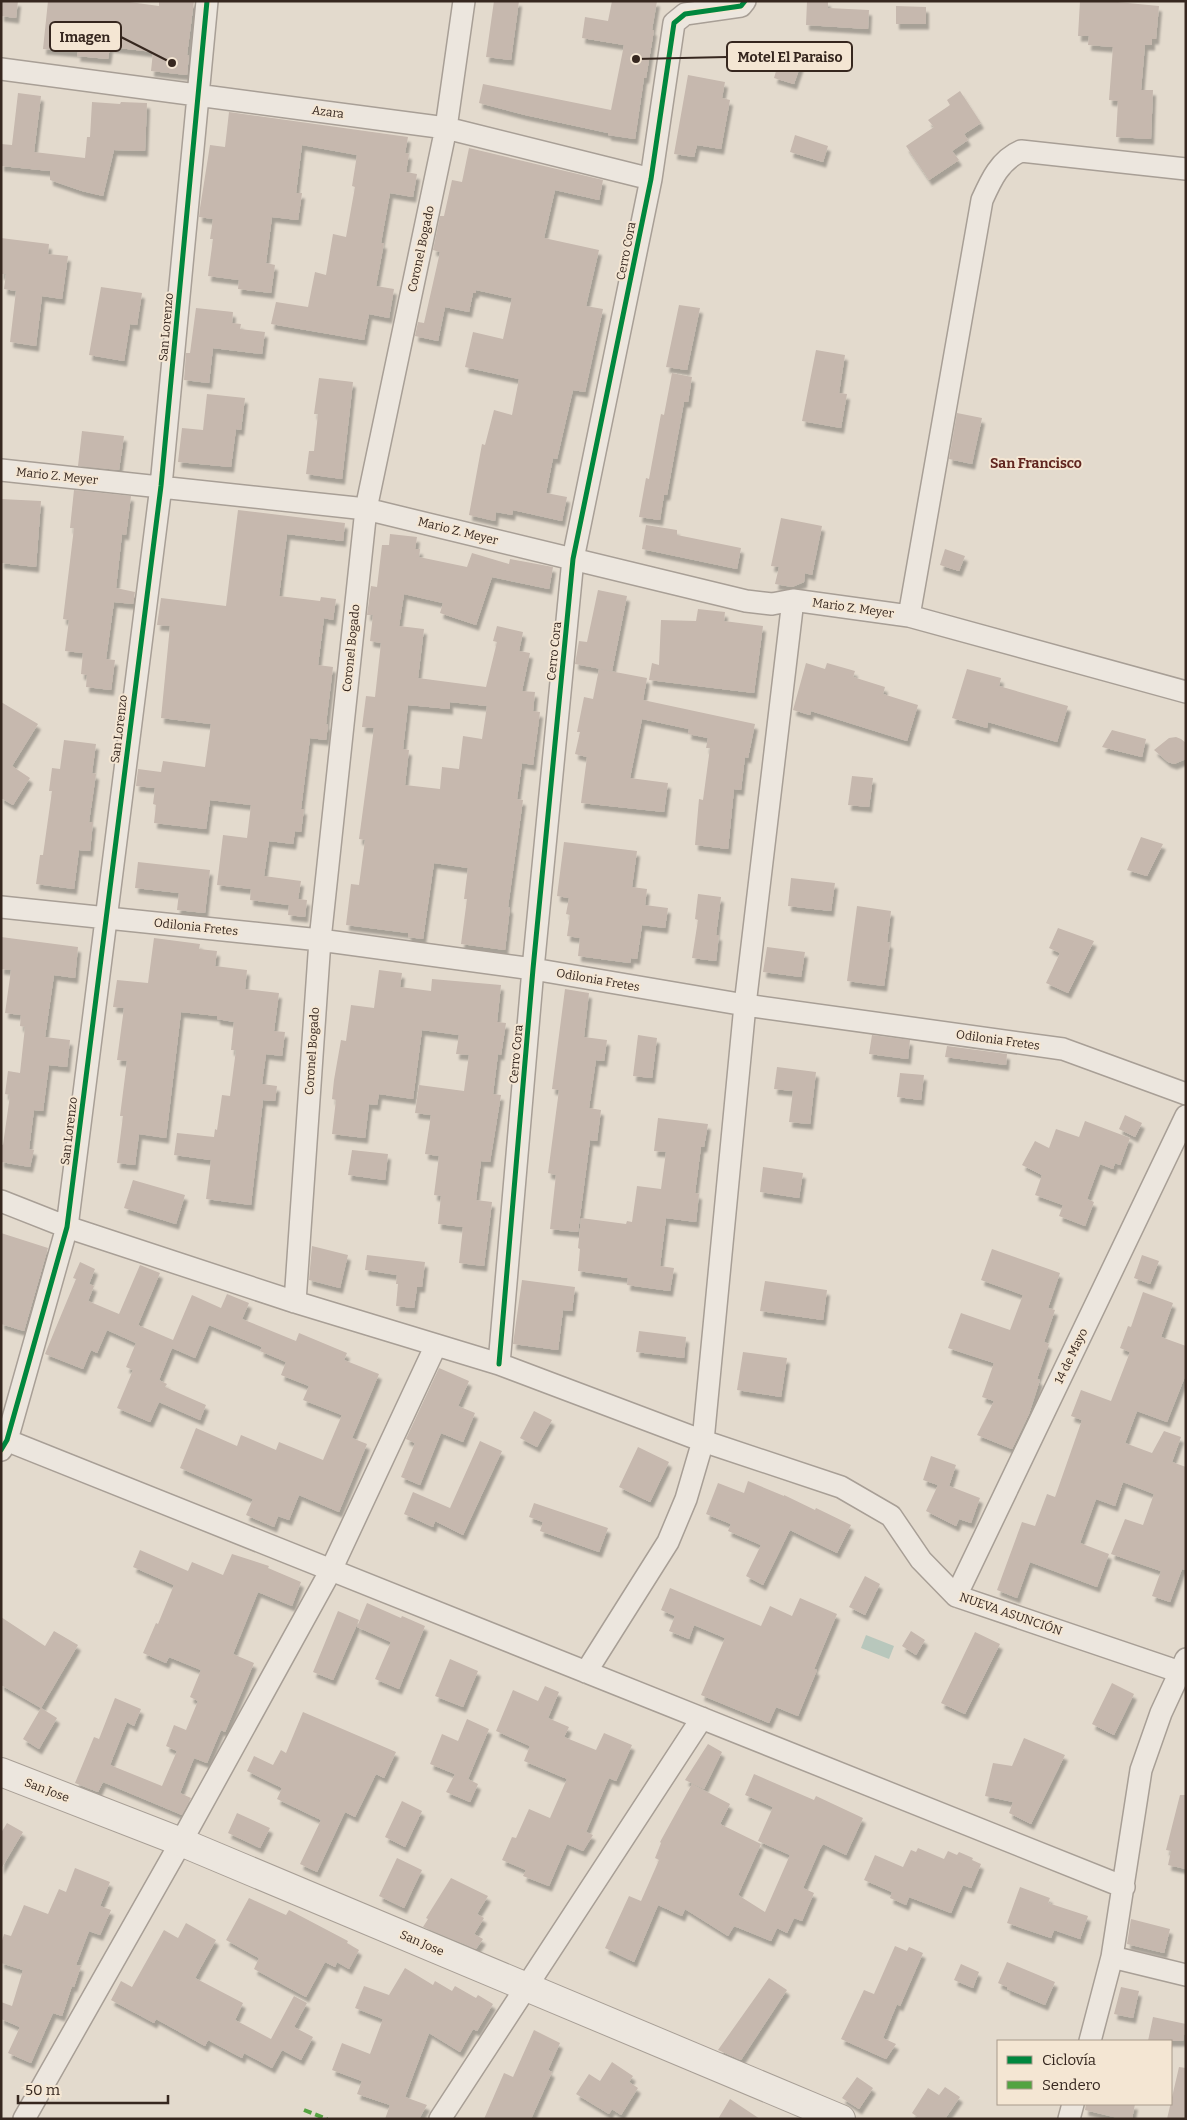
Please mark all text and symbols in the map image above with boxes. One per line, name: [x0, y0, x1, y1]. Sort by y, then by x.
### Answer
callout: Imagen: [50, 22, 121, 51]
text: Imagen: [60, 29, 110, 46]
callout: Motel El Paraiso: [727, 42, 852, 71]
text: Motel El Paraiso: [738, 49, 843, 66]
street label: Azara: [311, 103, 345, 121]
street label: Coronel Bogado: [405, 204, 437, 293]
street label: Cerro Cora: [613, 220, 639, 281]
street label: San Lorenzo: [156, 292, 176, 362]
district label: San Francisco: [990, 455, 1082, 472]
street label: Mario Z. Meyer: [15, 465, 99, 487]
street label: Mario Z. Meyer: [416, 514, 500, 548]
street label: Mario Z. Meyer: [811, 595, 895, 621]
street label: Coronel Bogado: [339, 603, 363, 692]
street label: Cerro Cora: [544, 620, 564, 681]
street label: San Lorenzo: [108, 694, 130, 764]
street label: Odilonia Fretes: [153, 916, 239, 938]
street label: Odilonia Fretes: [555, 966, 641, 994]
street label: Coronel Bogado: [302, 1007, 322, 1095]
street label: Cerro Cora: [506, 1023, 526, 1084]
street label: Odilonia Fretes: [955, 1027, 1041, 1053]
street label: San Lorenzo: [58, 1096, 80, 1166]
street label: 14 de Mayo: [1052, 1326, 1090, 1386]
street label: NUEVA ASUNCIÓN: [958, 1589, 1065, 1638]
street label: San Jose: [23, 1775, 71, 1805]
street label: San Jose: [398, 1927, 446, 1959]
legend: [997, 2040, 1172, 2105]
text: Ciclovía: [1042, 2051, 1096, 2069]
scale bar: [18, 2072, 168, 2104]
text: Sendero: [1042, 2076, 1101, 2094]
text: 50 m: [25, 2081, 61, 2099]

